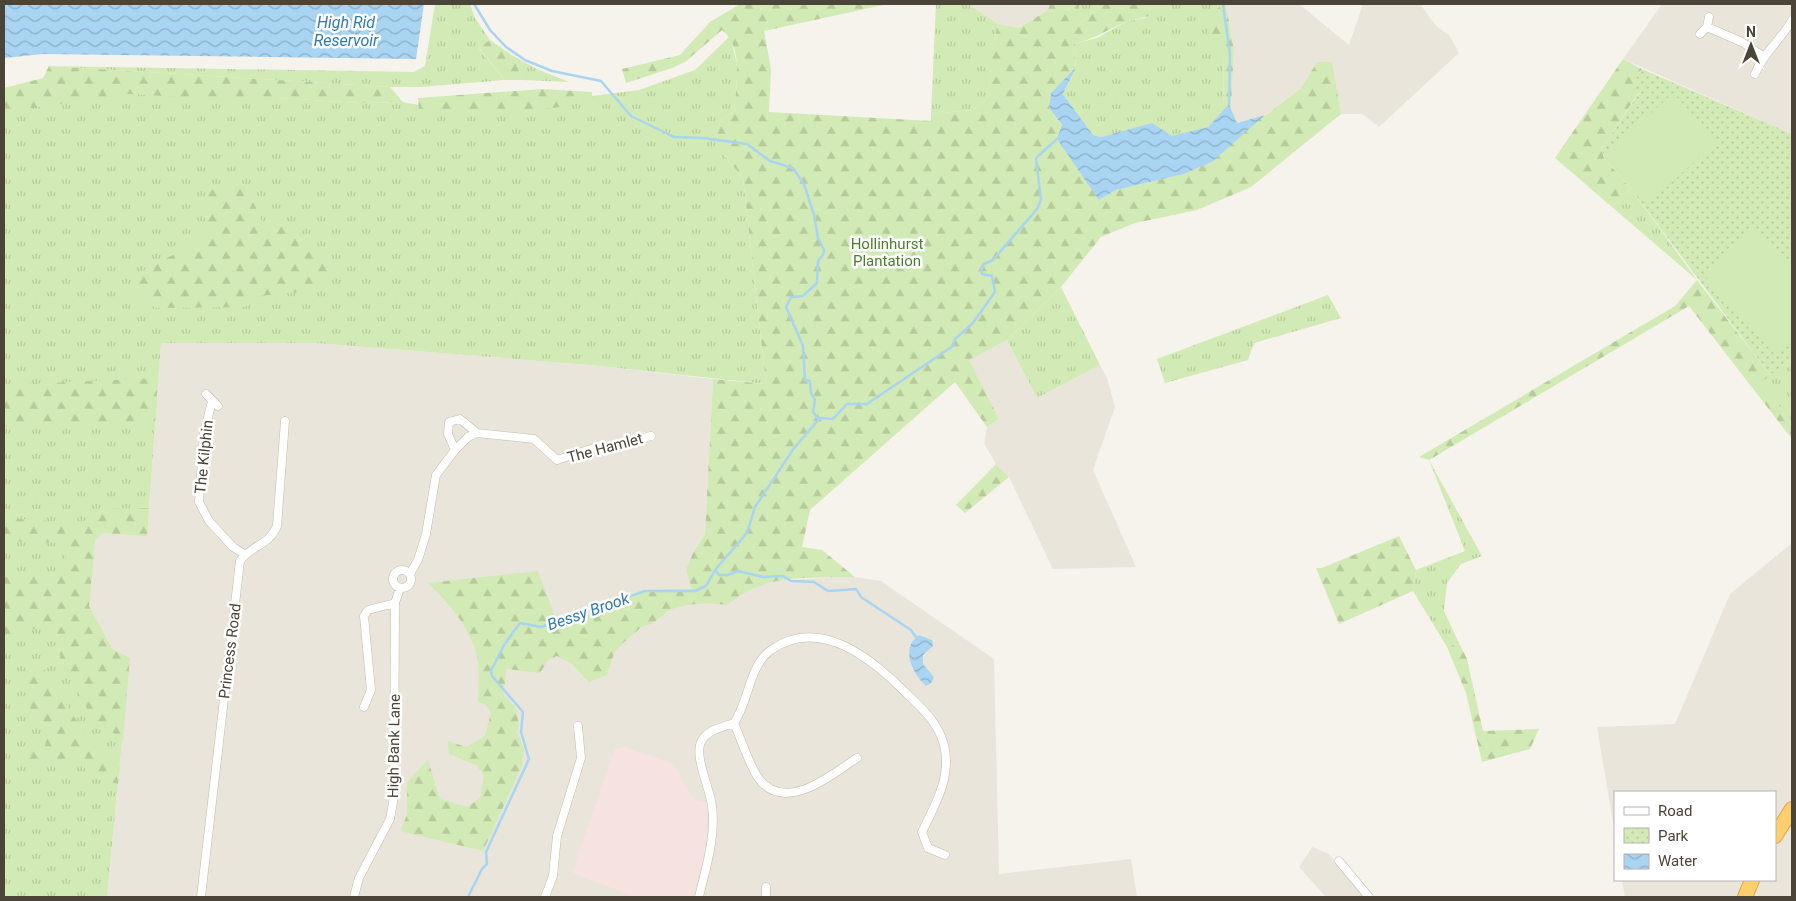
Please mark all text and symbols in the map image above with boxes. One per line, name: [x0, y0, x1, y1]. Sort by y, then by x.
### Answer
water label: High Rid Reservoir: [314, 13, 379, 50]
north arrow: [1726, 20, 1776, 70]
text: N: [1746, 24, 1756, 40]
park label: Hollinhurst Plantation: [851, 235, 923, 270]
street label: The Kilphin: [191, 419, 217, 495]
street label: The Hamlet: [565, 429, 645, 467]
water label: Bessy Brook: [545, 588, 633, 634]
street label: Princess Road: [215, 602, 245, 700]
street label: High Bank Lane: [384, 694, 404, 798]
legend: [1614, 791, 1776, 881]
text: Road: [1658, 802, 1692, 820]
text: Park: [1658, 827, 1689, 845]
text: Water: [1658, 852, 1697, 870]

